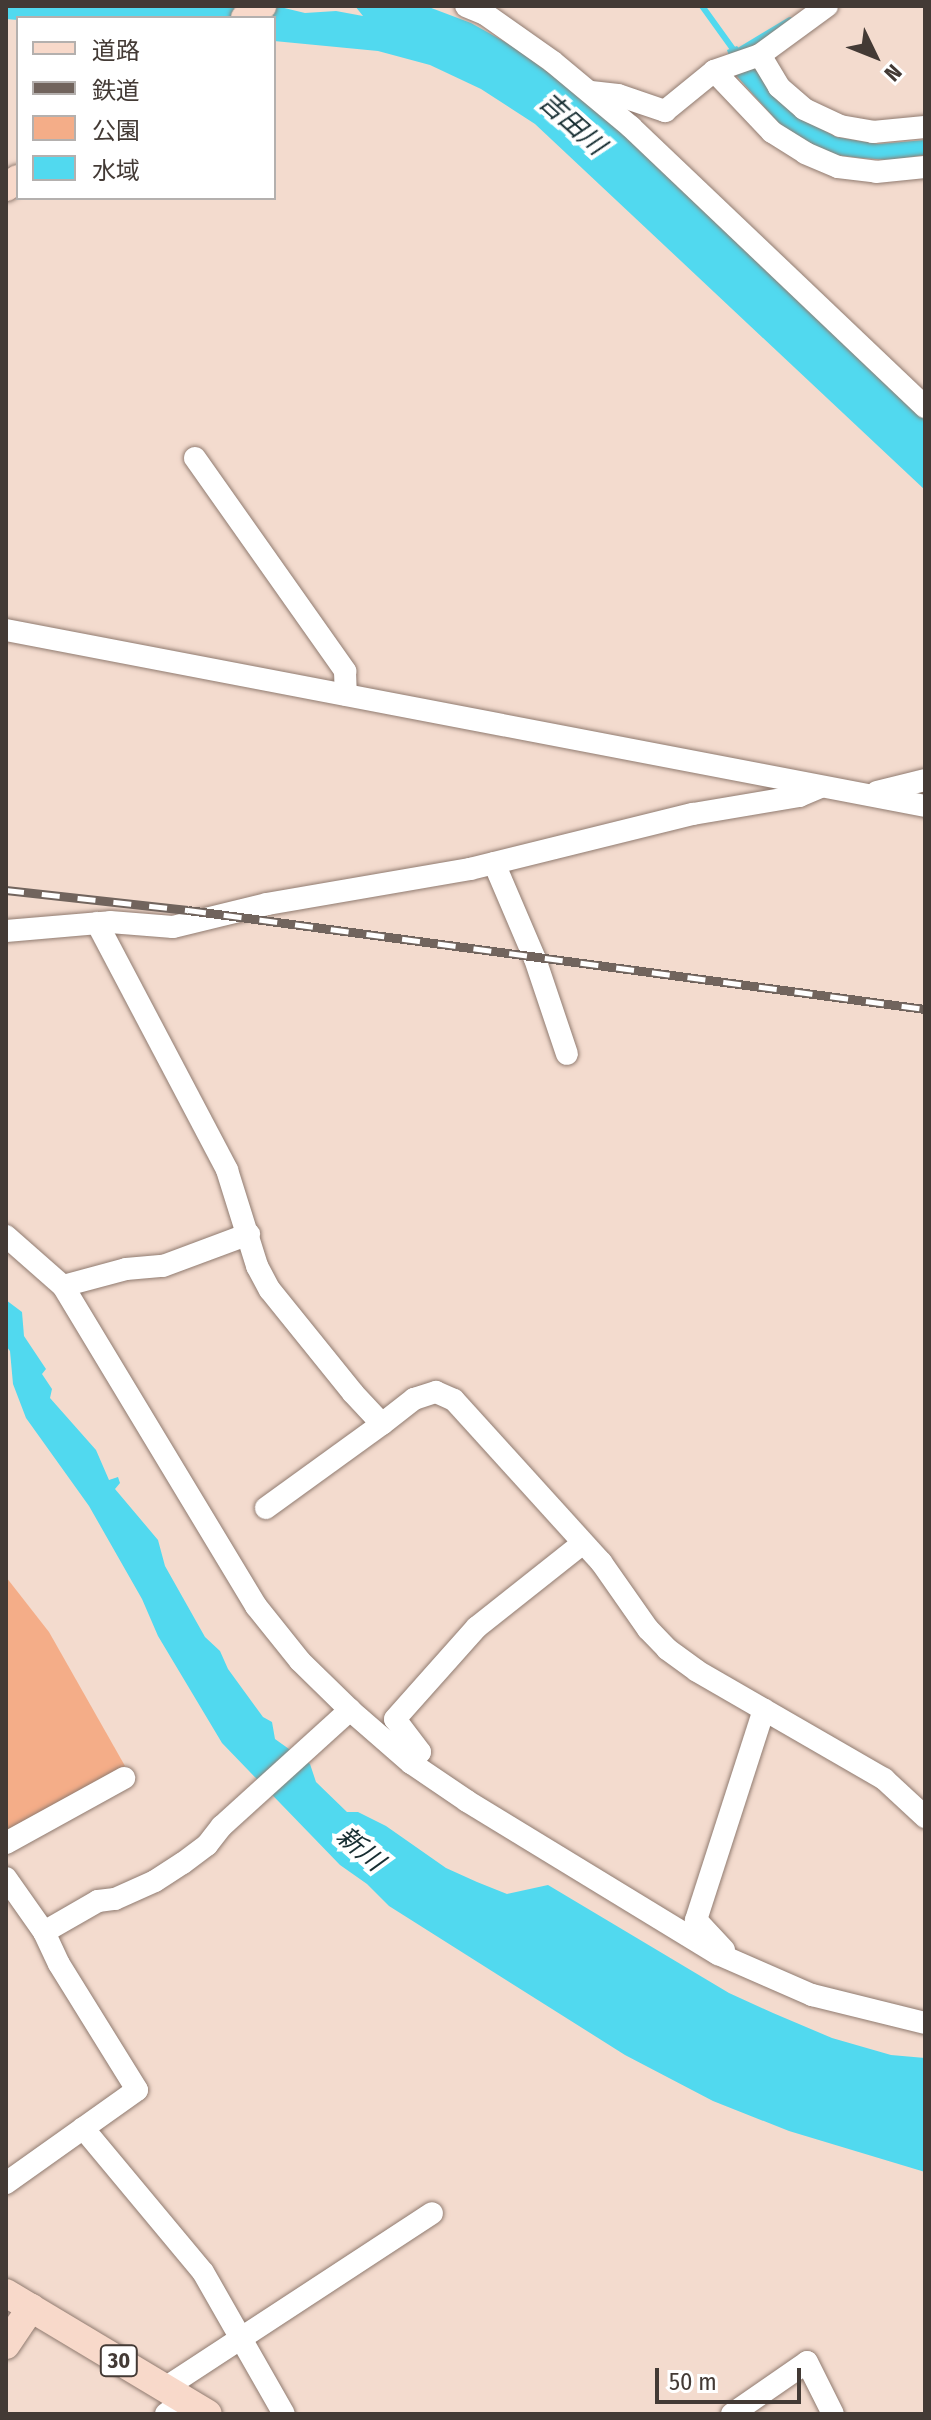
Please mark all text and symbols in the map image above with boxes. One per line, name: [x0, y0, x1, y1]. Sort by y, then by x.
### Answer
legend: [16, 16, 276, 200]
north arrow: [835, 16, 915, 96]
text: 道路: [92, 37, 140, 65]
text: N: [879, 59, 907, 87]
text: 鉄道: [92, 77, 140, 105]
water label: 吉田川: [533, 86, 611, 162]
text: 公園: [92, 117, 140, 145]
text: 水域: [92, 157, 140, 185]
water label: 新川: [330, 1820, 390, 1878]
road number: 30: [99, 2343, 139, 2379]
scale bar: [659, 2352, 805, 2402]
text: 50 m: [669, 2368, 717, 2396]

